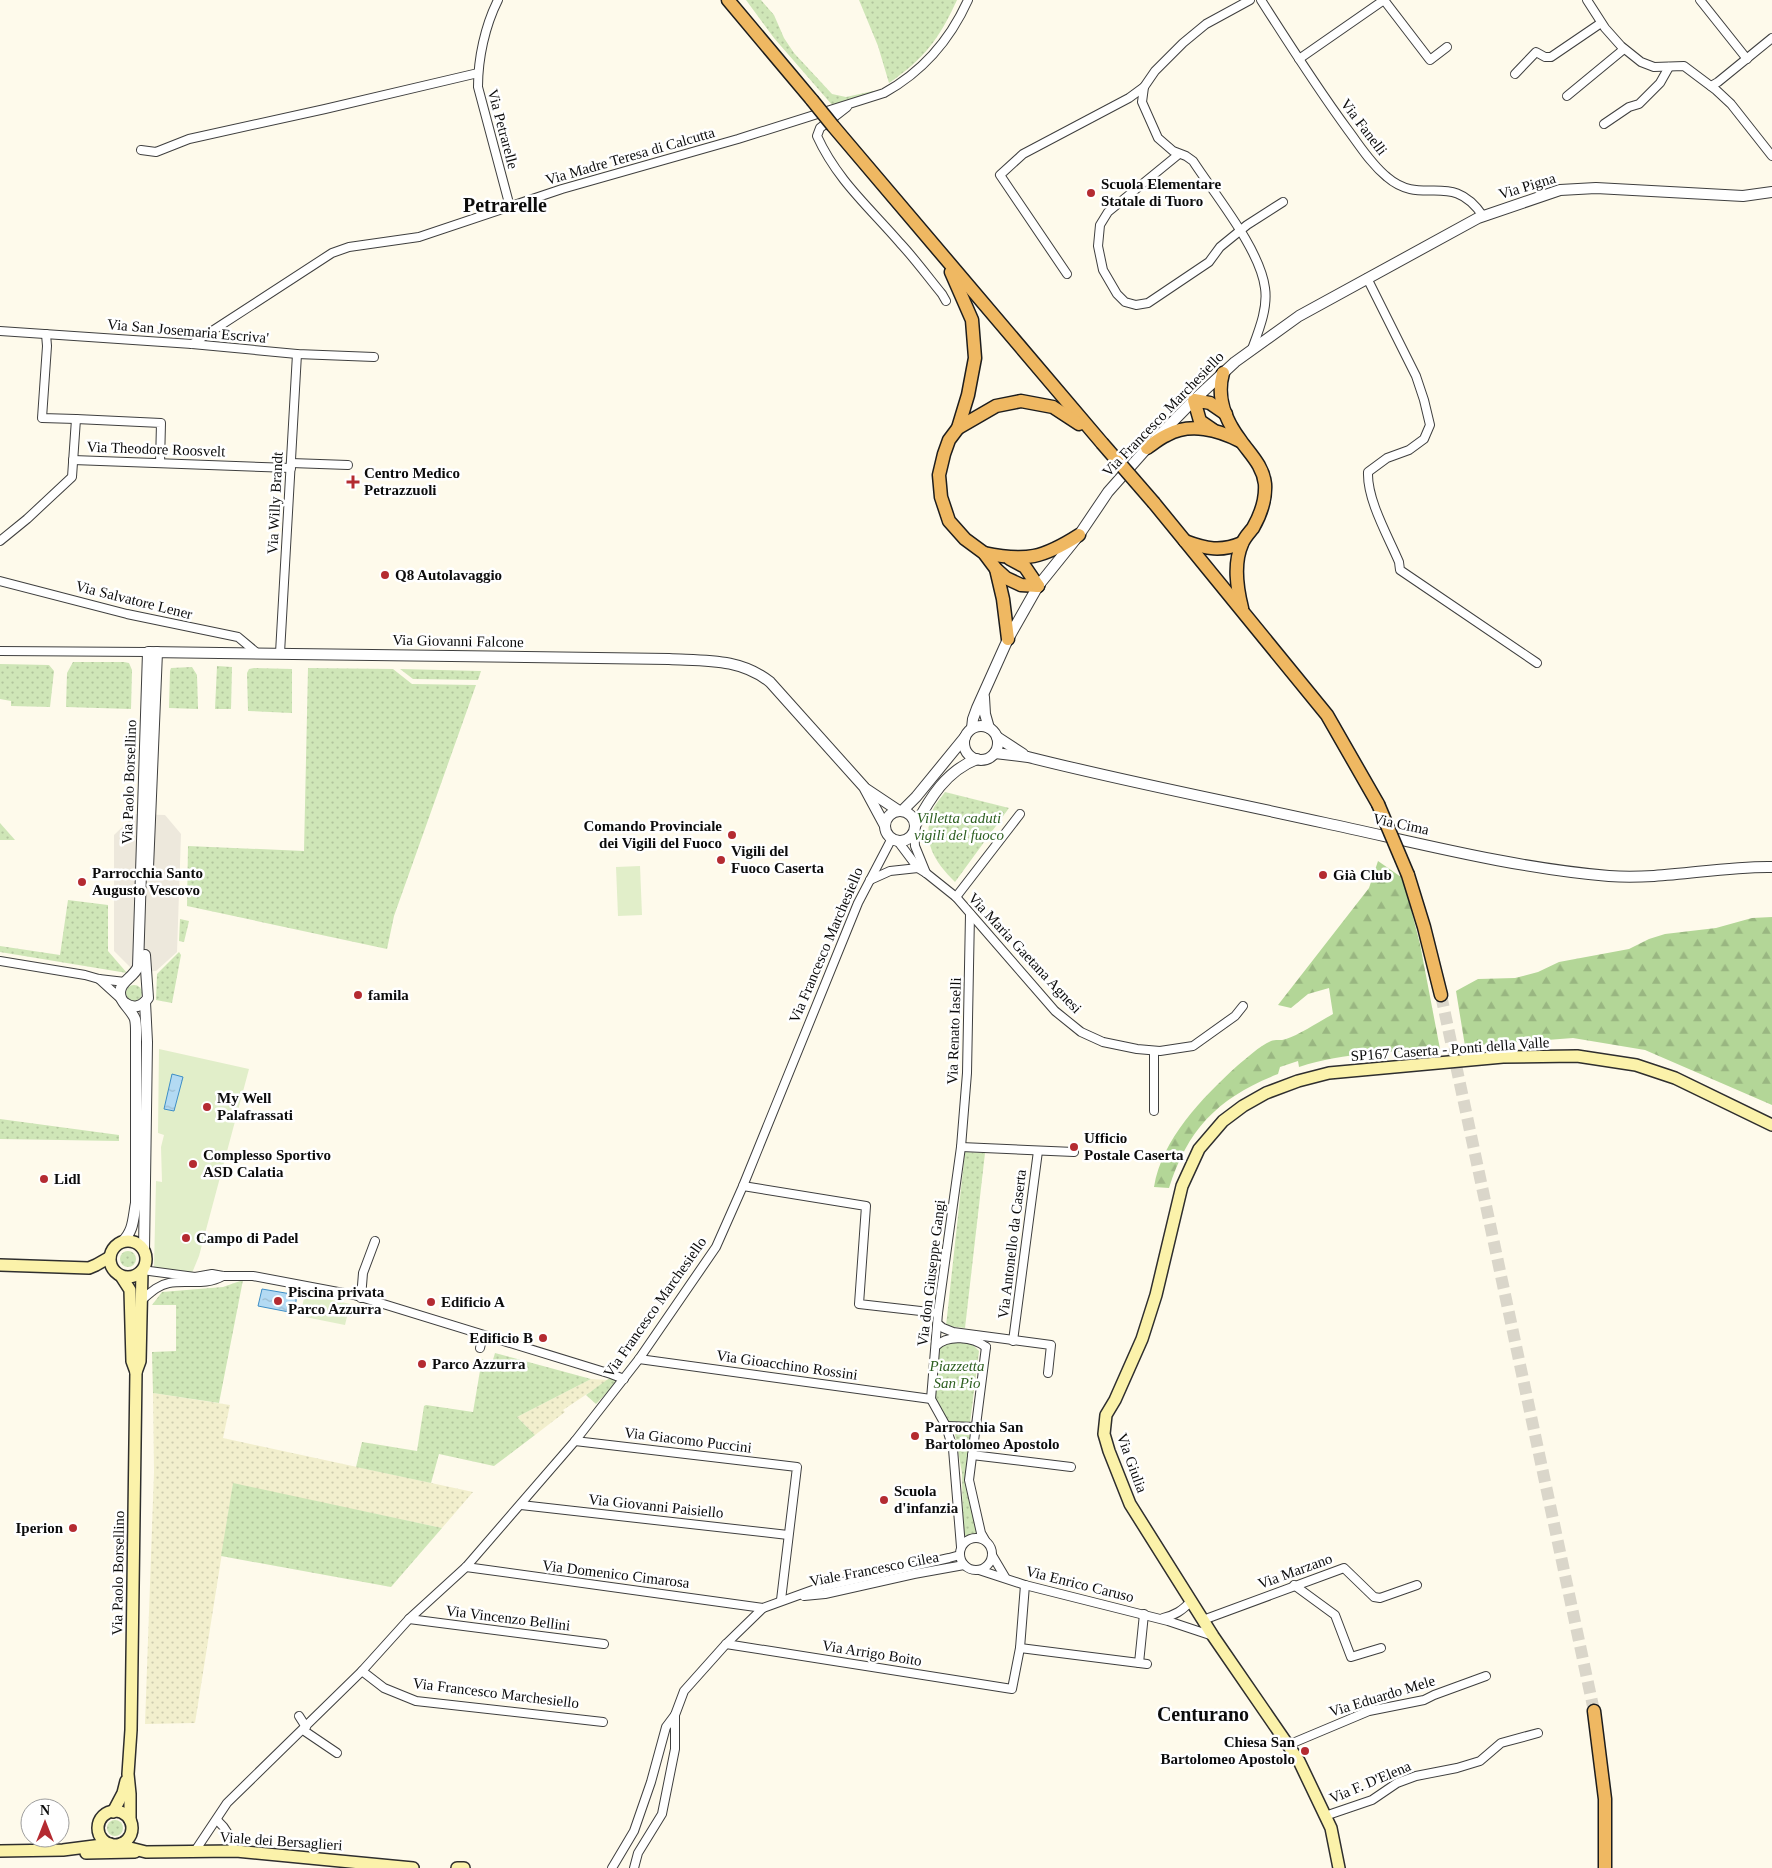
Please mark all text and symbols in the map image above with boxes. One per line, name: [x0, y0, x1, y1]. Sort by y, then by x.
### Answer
street label: Via Petrarelle: [485, 87, 521, 171]
street label: Via Fanelli: [1338, 96, 1390, 158]
street label: Via Madre Teresa di Calcutta: [544, 124, 717, 188]
street label: Via Pigna: [1497, 170, 1558, 202]
place label: Scuola Elementare Statale di Tuoro: [1101, 176, 1221, 209]
marker: Scuola Elementare Statale di Tuoro: [1085, 187, 1097, 199]
district label: Petrarelle: [463, 194, 547, 216]
street label: Via San Josemaria Escriva': [107, 316, 270, 346]
street label: Via Francesco Marchesiello: [1099, 348, 1227, 480]
street label: Via Theodore Roosvelt: [86, 439, 226, 459]
street label: Via Willy Brandt: [264, 451, 286, 555]
place label: Centro Medico Petrazzuoli: [364, 465, 460, 498]
marker: Centro Medico Petrazzuoli: [346, 475, 360, 489]
place label: Q8 Autolavaggio: [395, 567, 502, 583]
marker: Q8 Autolavaggio: [379, 569, 391, 581]
street label: Via Salvatore Lener: [74, 578, 194, 622]
street label: Via Giovanni Falcone: [392, 632, 524, 650]
street label: Via Paolo Borsellino: [119, 719, 139, 845]
park label: Villetta caduti vigili del fuoco: [914, 810, 1004, 843]
street label: Via Cima: [1371, 810, 1431, 838]
place label: Comando Provinciale dei Vigili del Fuoco: [584, 818, 722, 851]
marker: Comando Provinciale dei Vigili del Fuoco: [726, 829, 738, 841]
place label: Vigili del Fuoco Caserta: [731, 843, 824, 876]
marker: Vigili del Fuoco Caserta: [715, 854, 727, 866]
place label: Parrocchia Santo Augusto Vescovo: [92, 865, 203, 898]
street label: Via Francesco Marchesiello: [786, 865, 866, 1025]
place label: Già Club: [1333, 867, 1392, 883]
marker: Già Club: [1317, 869, 1329, 881]
marker: Parrocchia Santo Augusto Vescovo: [76, 876, 88, 888]
street label: Via Maria Gaetana Agnesi: [965, 890, 1085, 1016]
street label: Via Renato Iaselli: [944, 977, 964, 1085]
place label: famila: [368, 987, 409, 1003]
marker: famila: [352, 989, 364, 1001]
street label: SP167 Caserta - Ponti della Valle: [1350, 1034, 1550, 1064]
place label: My Well Palafrassati: [217, 1090, 293, 1123]
marker: My Well Palafrassati: [201, 1101, 213, 1113]
place label: Ufficio Postale Caserta: [1084, 1130, 1184, 1163]
marker: Ufficio Postale Caserta: [1068, 1141, 1080, 1153]
place label: Complesso Sportivo ASD Calatia: [203, 1147, 331, 1180]
marker: Complesso Sportivo ASD Calatia: [187, 1158, 199, 1170]
street label: Via Antonello da Caserta: [995, 1168, 1029, 1320]
place label: Lidl: [54, 1171, 81, 1187]
marker: Lidl: [38, 1173, 50, 1185]
street label: Via don Giuseppe Gangi: [914, 1199, 948, 1347]
place label: Campo di Padel: [196, 1230, 299, 1246]
marker: Campo di Padel: [180, 1232, 192, 1244]
street label: Via Francesco Marchesiello: [600, 1234, 710, 1380]
place label: Piscina privata Parco Azzurra: [288, 1284, 385, 1317]
place label: Edificio A: [441, 1294, 505, 1310]
marker: Piscina privata Parco Azzurra: [272, 1295, 284, 1307]
marker: Edificio A: [425, 1296, 437, 1308]
place label: Edificio B: [469, 1330, 533, 1346]
marker: Edificio B: [537, 1332, 549, 1344]
street label: Via Gioacchino Rossini: [715, 1347, 859, 1383]
place label: Parco Azzurra: [432, 1356, 526, 1372]
marker: Parco Azzurra: [416, 1358, 428, 1370]
park label: Piazzetta San Pio: [929, 1358, 985, 1391]
place label: Parrocchia San Bartolomeo Apostolo: [925, 1419, 1060, 1452]
street label: Via Giacomo Puccini: [623, 1424, 753, 1456]
marker: Parrocchia San Bartolomeo Apostolo: [909, 1430, 921, 1442]
street label: Via Giulia: [1114, 1431, 1150, 1495]
place label: Scuola d'infanzia: [894, 1483, 959, 1516]
street label: Via Giovanni Paisiello: [588, 1491, 724, 1521]
marker: Scuola d'infanzia: [878, 1494, 890, 1506]
street label: Via Paolo Borsellino: [109, 1510, 127, 1636]
place label: Iperion: [15, 1520, 64, 1536]
marker: Iperion: [67, 1522, 79, 1534]
street label: Viale Francesco Cilea: [808, 1549, 940, 1589]
street label: Via Marzano: [1256, 1550, 1334, 1592]
street label: Via Domenico Cimarosa: [541, 1557, 691, 1591]
street label: Via Enrico Caruso: [1024, 1563, 1136, 1605]
street label: Via Vincenzo Bellini: [445, 1602, 571, 1634]
street label: Via Arrigo Boito: [821, 1637, 923, 1669]
street label: Via Eduardo Mele: [1327, 1672, 1437, 1720]
street label: Via Francesco Marchesiello: [412, 1675, 580, 1711]
district label: Centurano: [1157, 1703, 1249, 1725]
place label: Chiesa San Bartolomeo Apostolo: [1160, 1734, 1296, 1767]
marker: Chiesa San Bartolomeo Apostolo: [1299, 1745, 1311, 1757]
street label: Via F. D'Elena: [1327, 1758, 1413, 1806]
north arrow: [20, 1798, 70, 1848]
text: N: [40, 1803, 50, 1818]
street label: Viale dei Bersaglieri: [219, 1829, 343, 1853]

